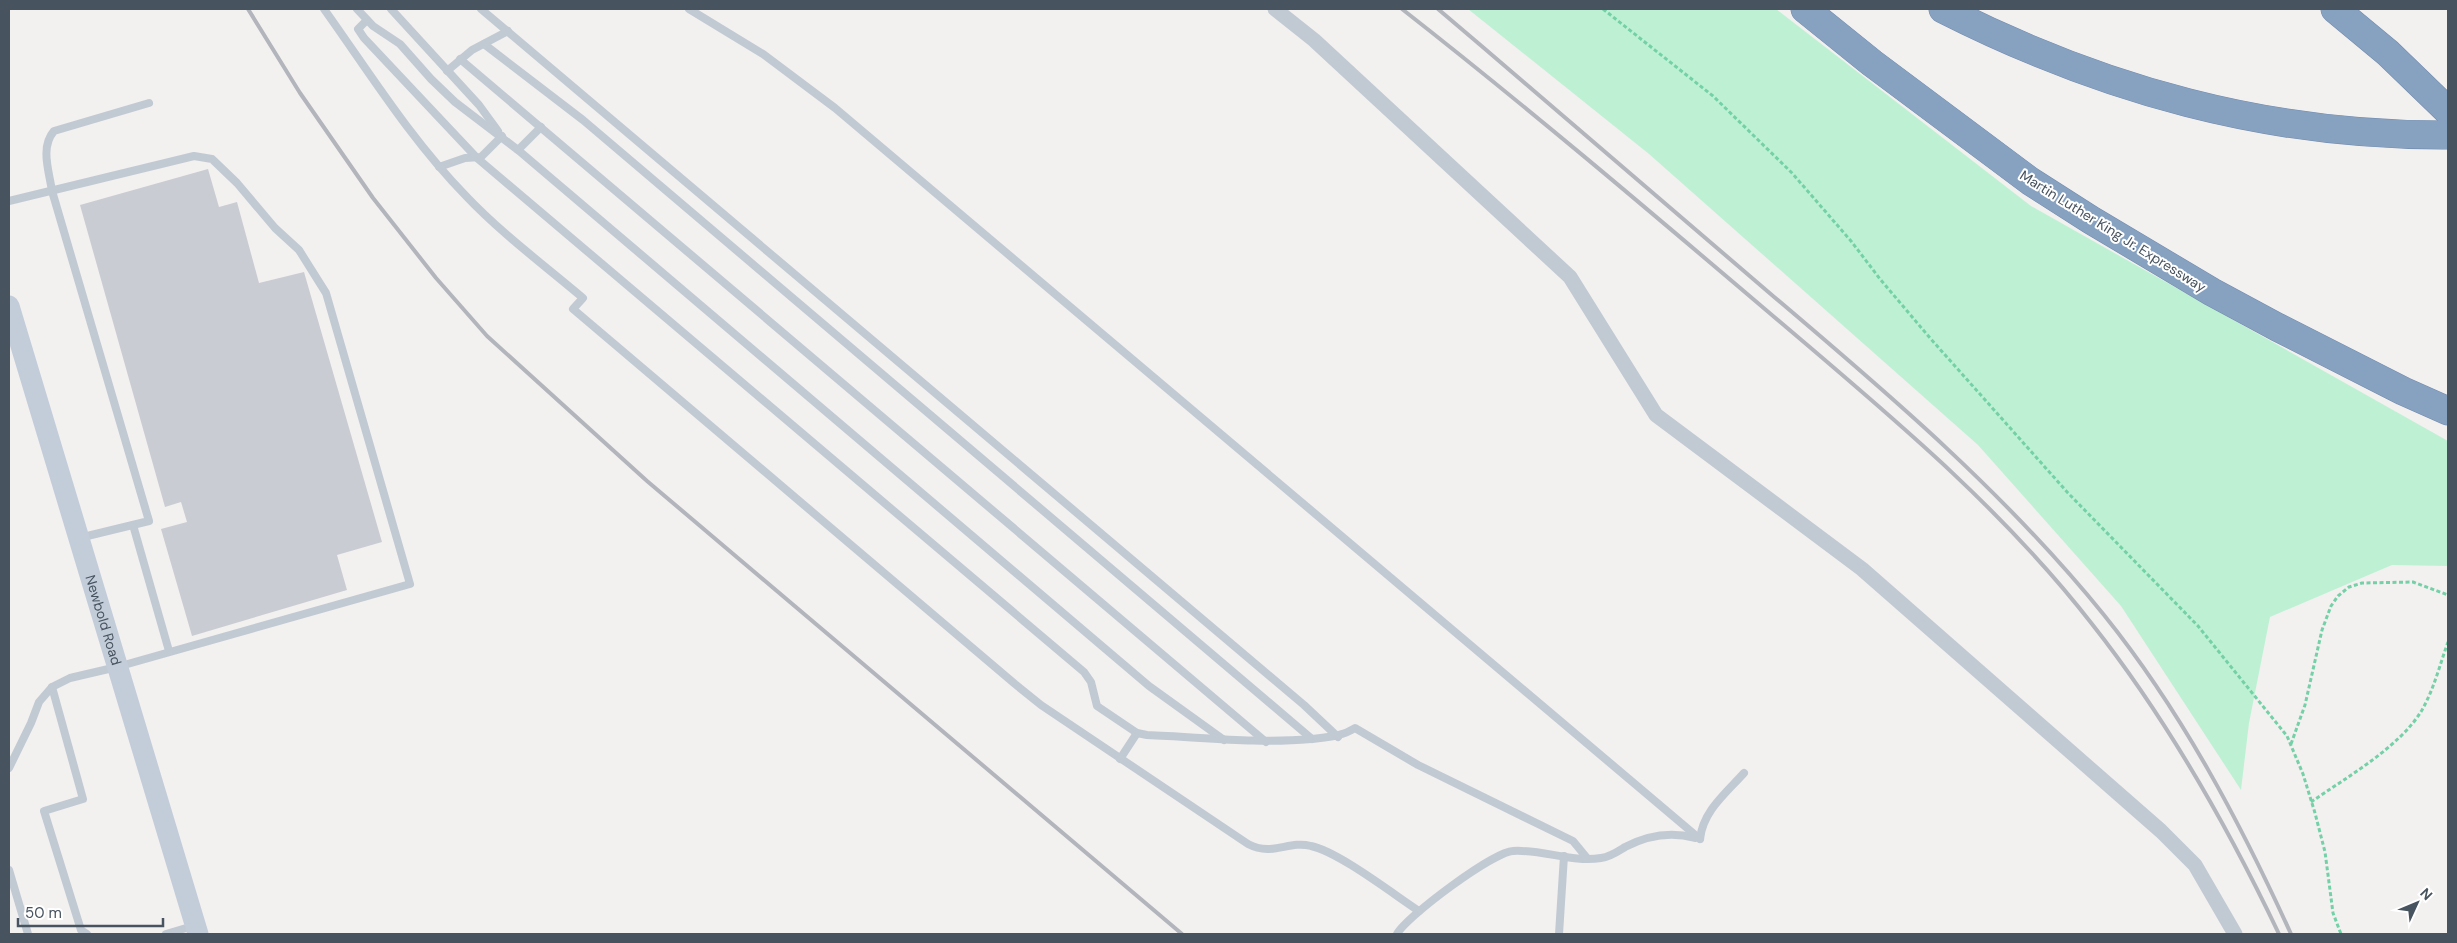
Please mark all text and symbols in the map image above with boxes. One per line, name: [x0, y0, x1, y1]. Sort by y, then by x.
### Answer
street label: Martin Luther King Jr. Expressway: [2017, 166, 2210, 296]
street label: Newbold Road: [81, 573, 126, 667]
north arrow: [2392, 878, 2442, 928]
text: N: [2416, 884, 2436, 904]
scale bar: [18, 896, 162, 928]
text: 50 m: [25, 903, 62, 923]

